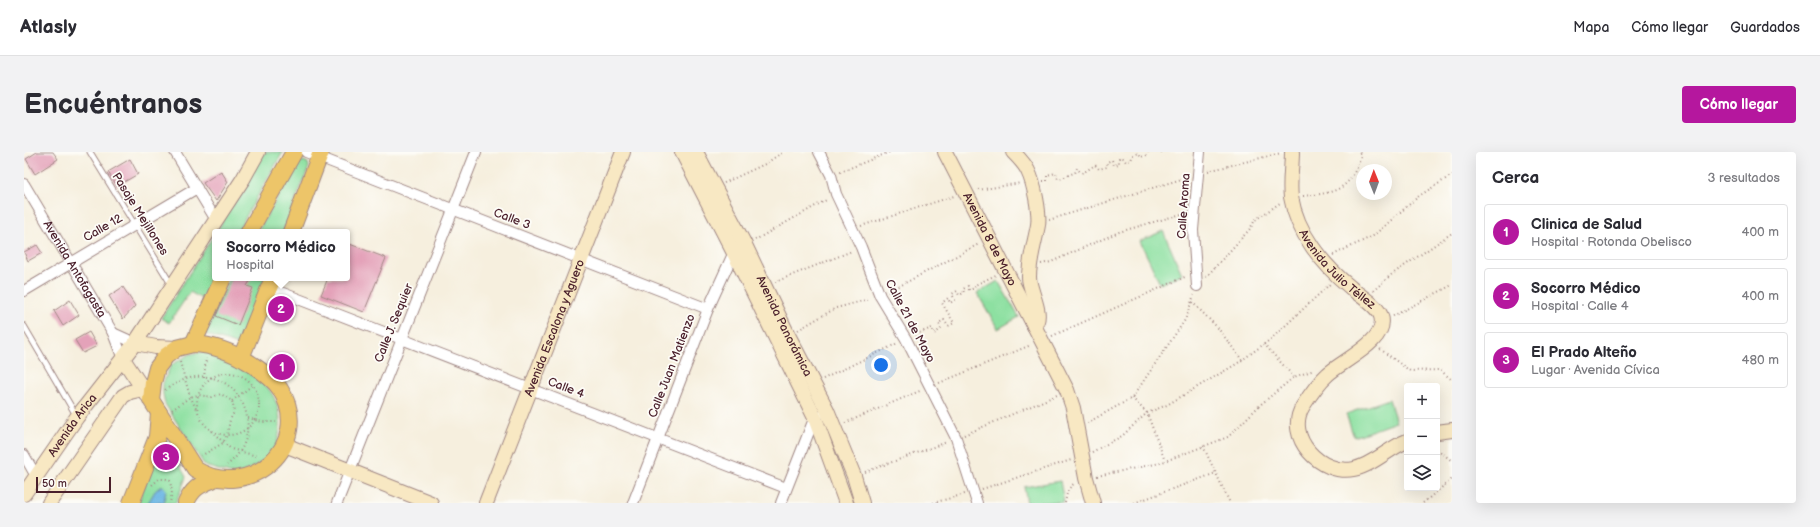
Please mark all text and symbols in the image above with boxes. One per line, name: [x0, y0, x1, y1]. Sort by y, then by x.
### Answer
text: Atlasly: [20, 16, 77, 39]
text: Mapa: [1573, 19, 1609, 36]
text: Cómo llegar: [1631, 19, 1708, 36]
text: Guardados: [1730, 19, 1800, 36]
button: Cómo llegar: [1682, 86, 1796, 123]
text: Encuéntranos: [24, 88, 202, 121]
north arrow: [1356, 164, 1392, 200]
text: Cerca: [1492, 168, 1539, 188]
street label: Pasaje Mejillones: [109, 170, 172, 258]
text: 3 resultados: [1708, 170, 1780, 186]
street label: Calle Aroma: [1174, 172, 1194, 239]
street label: Avenida 8 de Mayo: [960, 190, 1020, 289]
street label: Calle 3: [491, 205, 533, 233]
street label: Calle 12: [81, 211, 125, 245]
text: Clinica de Salud: [1531, 215, 1642, 234]
street label: Avenida Antofagasta: [40, 218, 110, 320]
text: 1: [1503, 224, 1509, 240]
text: 400 m: [1742, 224, 1779, 240]
street label: Avenida Julio Téllez: [1296, 227, 1379, 312]
popup: [212, 229, 350, 281]
text: Hospital · Rotonda Obelisco: [1531, 234, 1692, 250]
text: Socorro Médico: [226, 238, 336, 257]
text: Hospital: [226, 257, 274, 273]
street label: Avenida Escalona y Aguero: [521, 257, 588, 399]
street label: Avenida Panorámica: [753, 273, 816, 379]
street label: Calle 21 de Mayo: [882, 277, 938, 365]
text: Socorro Médico: [1531, 279, 1641, 298]
street label: Calle J. Sequier: [371, 281, 417, 365]
text: 2: [1502, 288, 1510, 304]
text: 400 m: [1742, 288, 1779, 304]
pin: 2: [268, 294, 294, 324]
text: Hospital · Calle 4: [1531, 298, 1629, 314]
street label: Calle Juan Matienzo: [645, 312, 699, 420]
text: El Prado Alteño: [1531, 343, 1637, 362]
pin: 1: [269, 352, 295, 382]
text: 3: [1502, 352, 1510, 368]
text: 480 m: [1742, 352, 1779, 368]
your location: [871, 355, 891, 375]
text: Lugar · Avenida Cívica: [1531, 362, 1660, 378]
street label: Calle 4: [545, 374, 587, 402]
map controls: [1404, 383, 1440, 491]
button: +: [1404, 383, 1440, 419]
street label: Avenida Arica: [44, 391, 100, 460]
button: −: [1404, 419, 1440, 455]
pin: 3: [153, 442, 179, 472]
button: layers: [1404, 455, 1440, 491]
scale bar: [36, 475, 111, 494]
text: 50 m: [42, 477, 67, 490]

